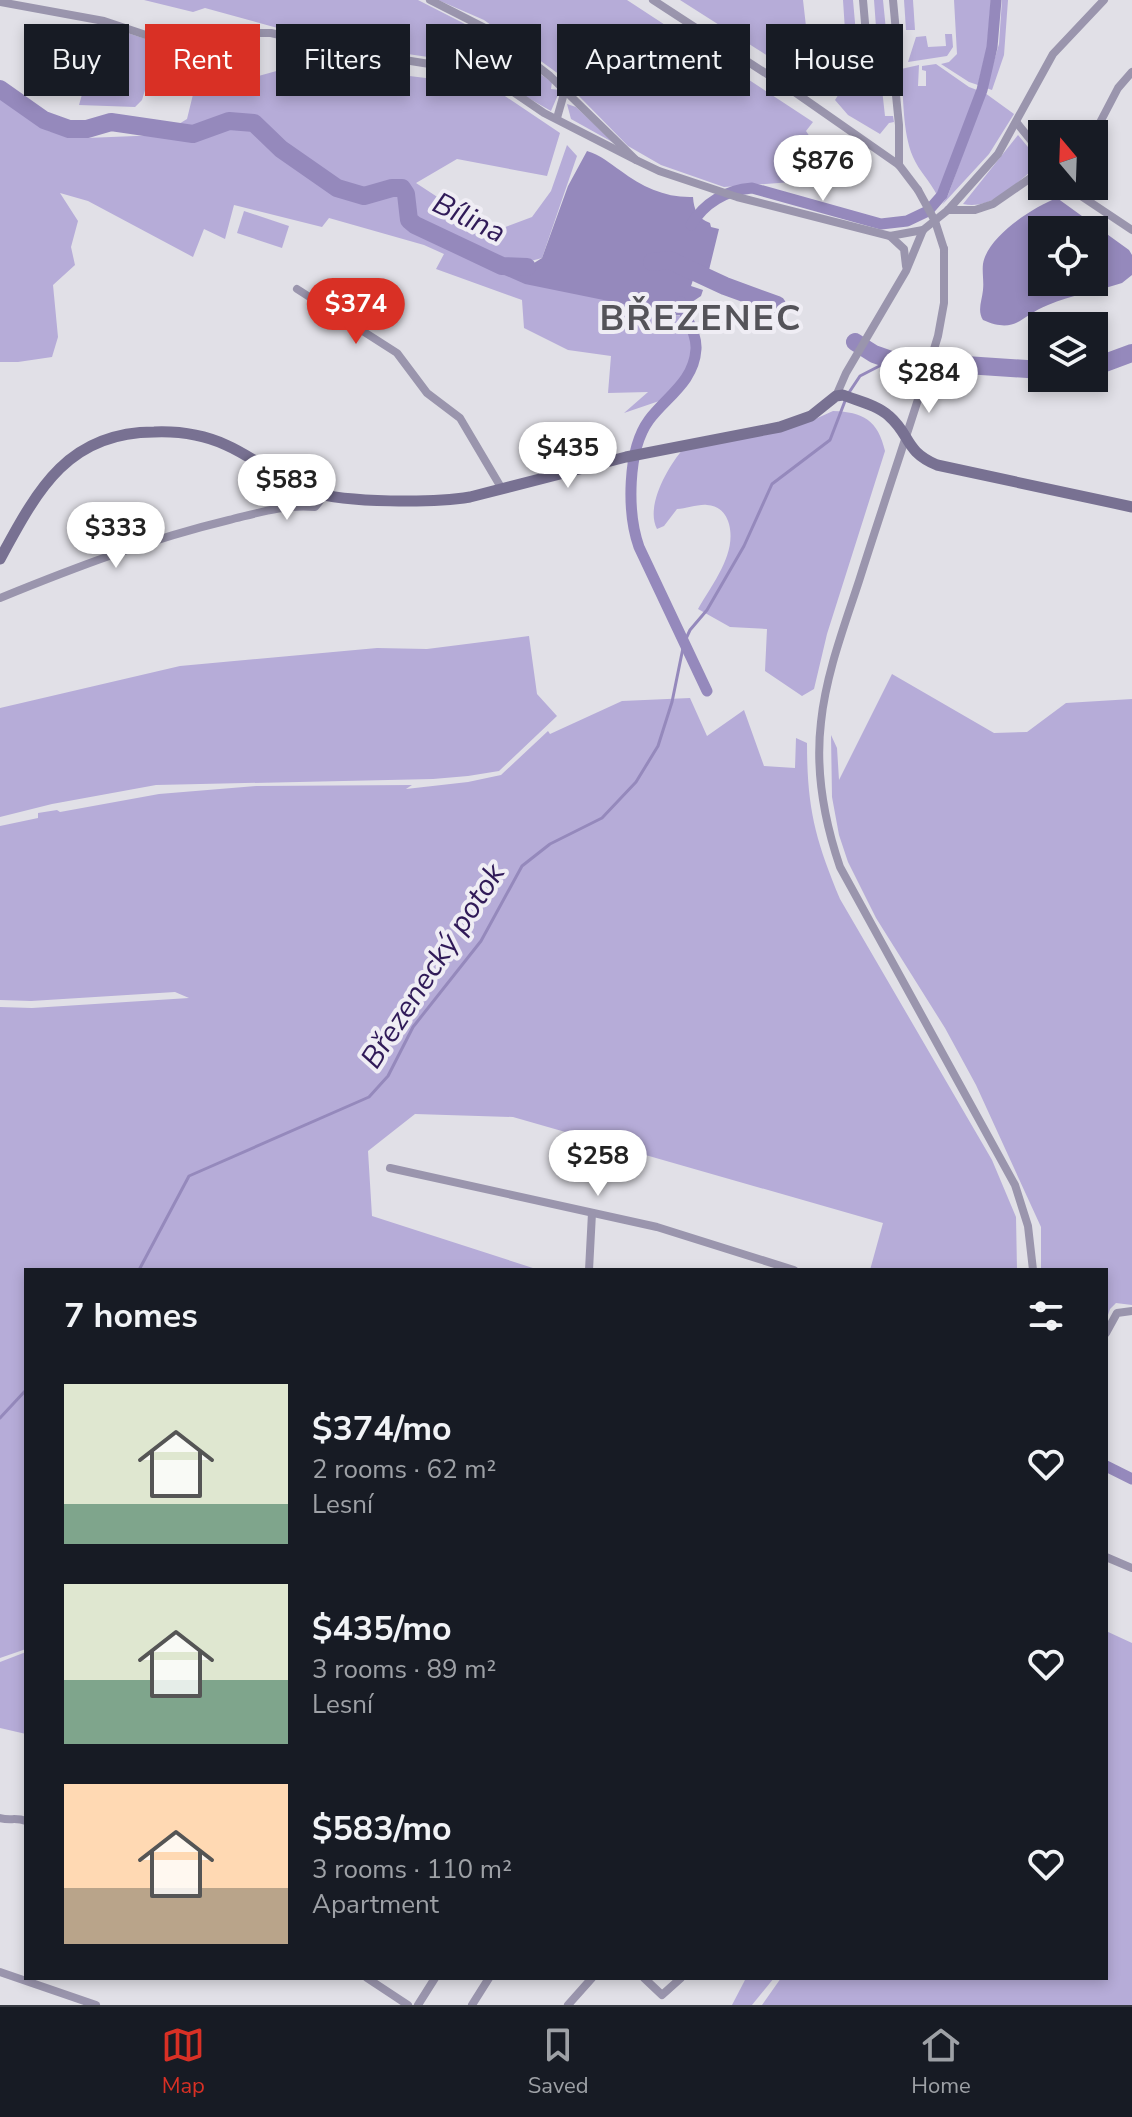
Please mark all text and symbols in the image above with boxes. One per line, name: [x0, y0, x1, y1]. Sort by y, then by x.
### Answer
chip: Buy: [24, 24, 129, 96]
chip: Rent: [145, 24, 260, 96]
chip: Filters: [276, 24, 410, 96]
chip: New: [426, 24, 541, 96]
chip: Apartment: [557, 24, 750, 96]
chip: House: [766, 24, 903, 96]
north arrow: [1028, 120, 1108, 200]
map controls: [1028, 120, 1108, 392]
pin: $876: [776, 135, 870, 203]
text: $876: [792, 143, 854, 178]
water label: Bílina: [426, 183, 512, 253]
button: locate: [1028, 216, 1108, 296]
pin: $374: [309, 278, 403, 346]
text: $374: [325, 286, 387, 321]
district label: BŘEZENEC: [599, 294, 803, 343]
button: layers: [1028, 312, 1108, 392]
pin: $284: [882, 347, 976, 415]
text: $284: [898, 355, 960, 390]
pin: $435: [521, 422, 615, 490]
text: $435: [537, 430, 599, 465]
pin: $583: [240, 454, 334, 522]
text: $583: [256, 462, 318, 497]
pin: $333: [69, 502, 163, 570]
text: $333: [85, 510, 147, 545]
water label: Březenecký potok: [351, 855, 515, 1076]
pin: $258: [551, 1130, 645, 1198]
text: $258: [567, 1138, 629, 1173]
text: 7 homes: [64, 1293, 198, 1339]
icon: filters: [1024, 1294, 1068, 1338]
text: $374/mo: [312, 1406, 452, 1452]
icon: home: [128, 1416, 224, 1512]
icon: heart: [1024, 1442, 1068, 1486]
text: 2 rooms · 62 m²: [312, 1452, 496, 1487]
text: Lesní: [312, 1487, 373, 1522]
text: $435/mo: [312, 1606, 452, 1652]
icon: home: [128, 1616, 224, 1712]
icon: heart: [1024, 1642, 1068, 1686]
text: 3 rooms · 89 m²: [312, 1652, 496, 1687]
text: Lesní: [312, 1687, 373, 1722]
text: $583/mo: [312, 1806, 452, 1852]
icon: home: [128, 1816, 224, 1912]
icon: heart: [1024, 1842, 1068, 1886]
text: 3 rooms · 110 m²: [312, 1852, 512, 1887]
text: Apartment: [312, 1887, 439, 1922]
tab: Map: [161, 2023, 205, 2101]
tab: Saved: [528, 2023, 589, 2101]
tab: Home: [911, 2023, 971, 2101]

